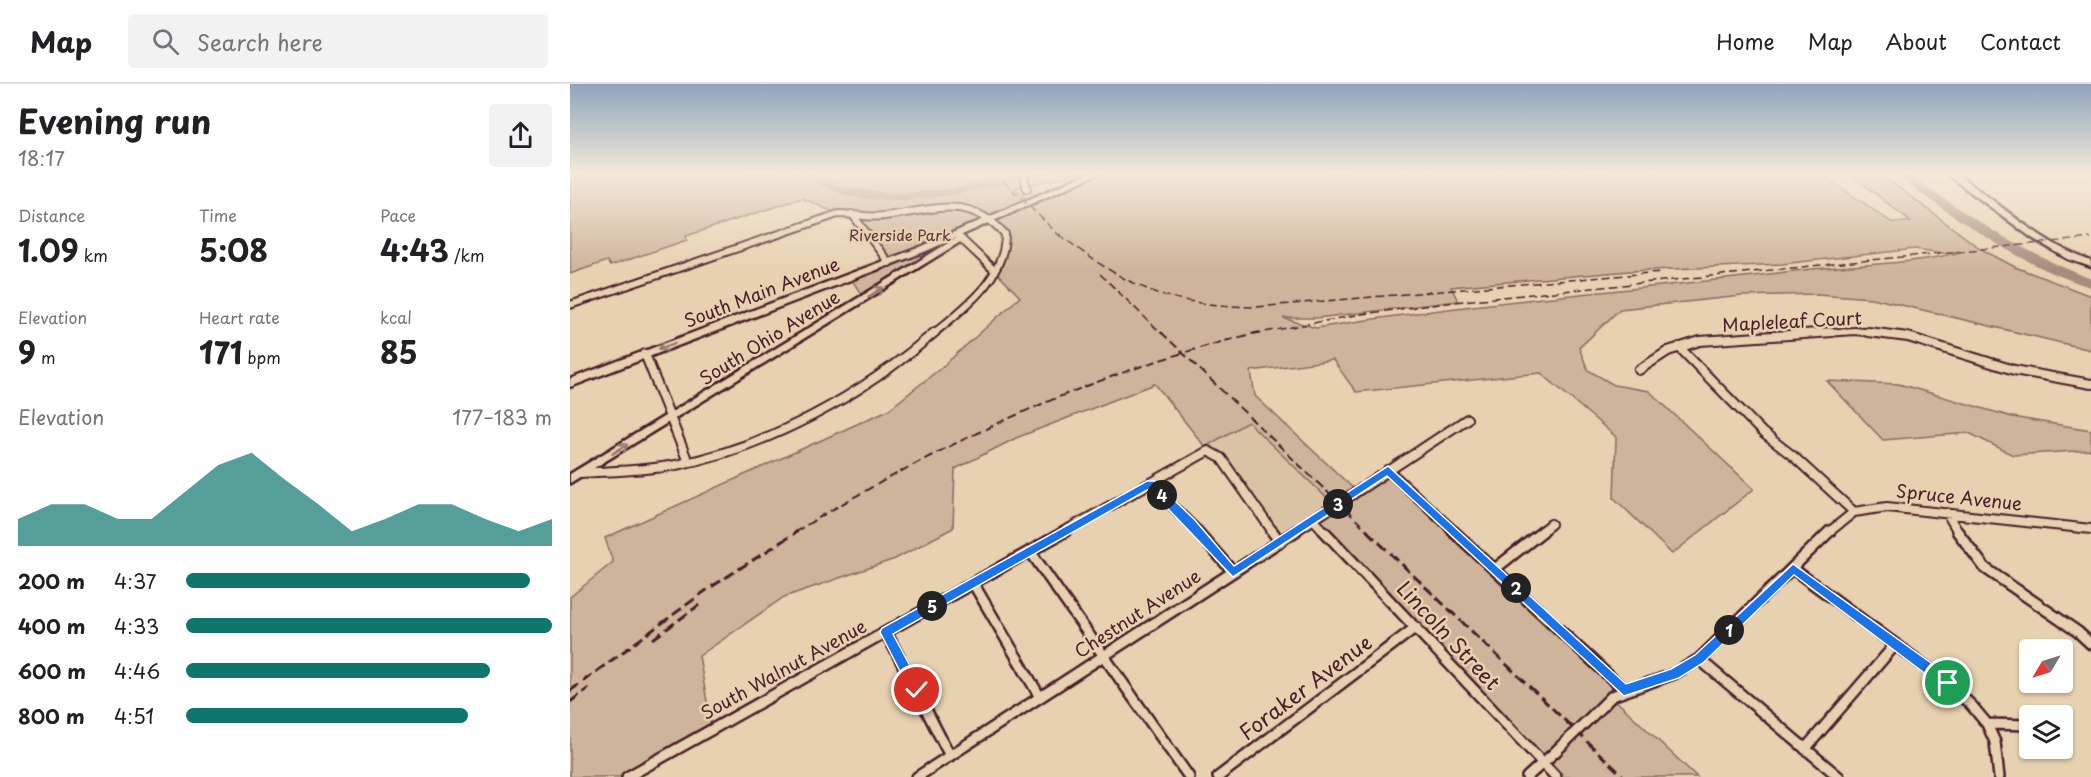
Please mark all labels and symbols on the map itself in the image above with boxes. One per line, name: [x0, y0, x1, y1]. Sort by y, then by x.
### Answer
park label: Riverside Park: [849, 223, 951, 246]
street label: South Main Avenue: [680, 249, 843, 334]
street label: South Ohio Avenue: [694, 283, 845, 391]
one-way arrow: [867, 285, 884, 297]
street label: Mapleleaf Court: [1722, 303, 1862, 338]
one-way arrow: [658, 341, 677, 352]
one-way arrow: [611, 442, 628, 454]
street label: Spruce Avenue: [1895, 476, 2024, 517]
pin: 4: [1147, 480, 1177, 510]
pin: 3: [1323, 489, 1353, 519]
street label: Chestnut Avenue: [1069, 562, 1206, 664]
street label: Lincoln Street: [1390, 573, 1509, 697]
pin: 2: [1501, 573, 1531, 603]
pin: 5: [917, 591, 947, 621]
street label: South Walnut Avenue: [696, 612, 871, 725]
pin: 1: [1714, 615, 1744, 645]
street label: Foraker Avenue: [1232, 626, 1378, 747]
north arrow: [2019, 639, 2073, 693]
pin: [1922, 657, 1973, 708]
pin: [891, 664, 942, 715]

